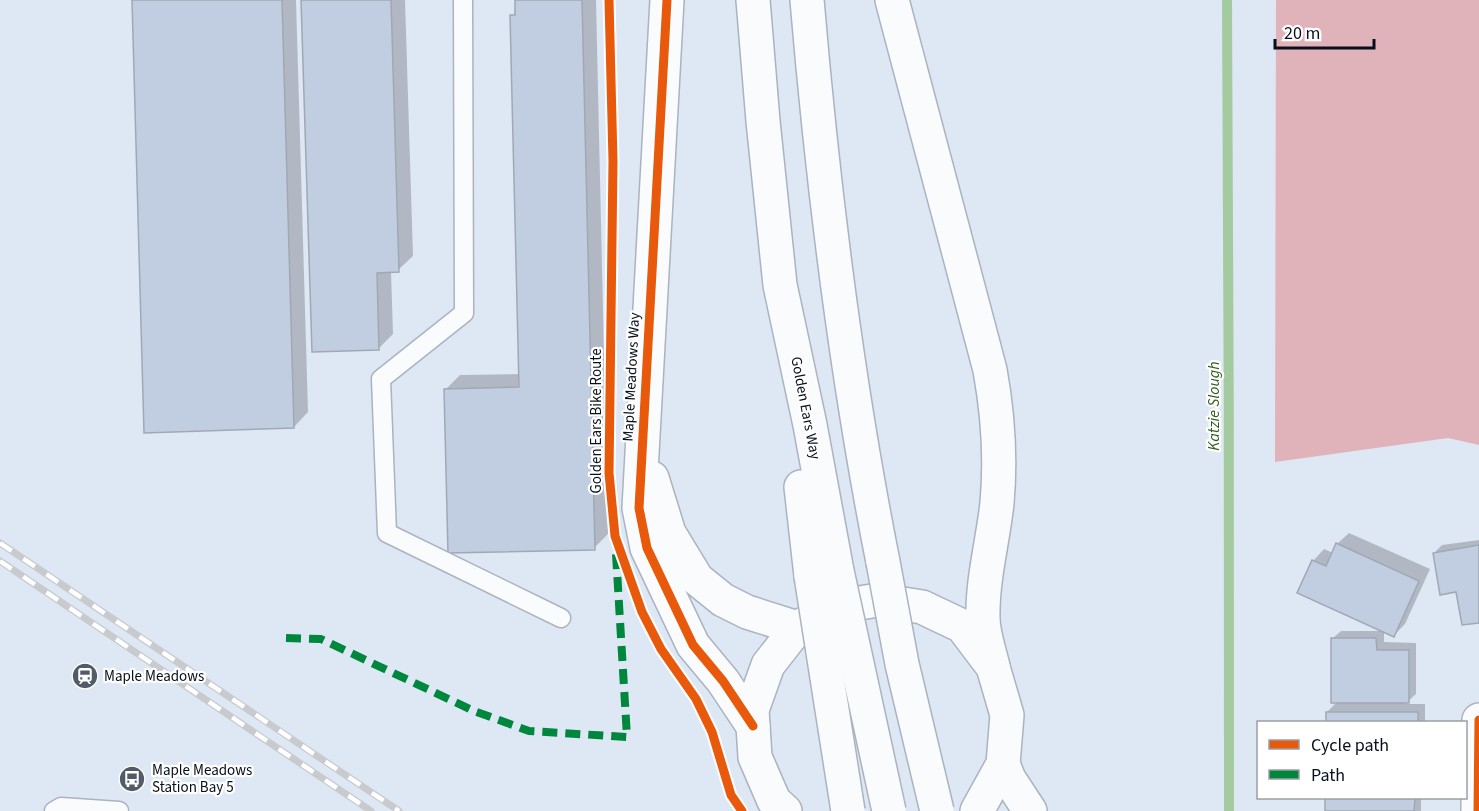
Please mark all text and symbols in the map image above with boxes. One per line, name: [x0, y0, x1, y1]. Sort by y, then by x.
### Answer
scale bar: [1275, 12, 1374, 50]
text: 20 m: [1284, 21, 1320, 46]
street label: Maple Meadows Way: [618, 312, 645, 442]
street label: Golden Ears Bike Route: [586, 348, 607, 494]
street label: Golden Ears Way: [785, 355, 826, 461]
water label: Katzie Slough: [1203, 361, 1225, 451]
station icon: Maple Meadows: [70, 661, 100, 691]
place label: Maple Meadows: [104, 666, 204, 687]
legend: [1257, 721, 1467, 799]
text: Cycle path: [1311, 733, 1389, 758]
place label: Maple Meadows Station Bay 5: [152, 760, 252, 798]
text: Path: [1311, 763, 1345, 788]
bus stop icon: Maple Meadows Station Bay 5: [117, 764, 147, 794]

